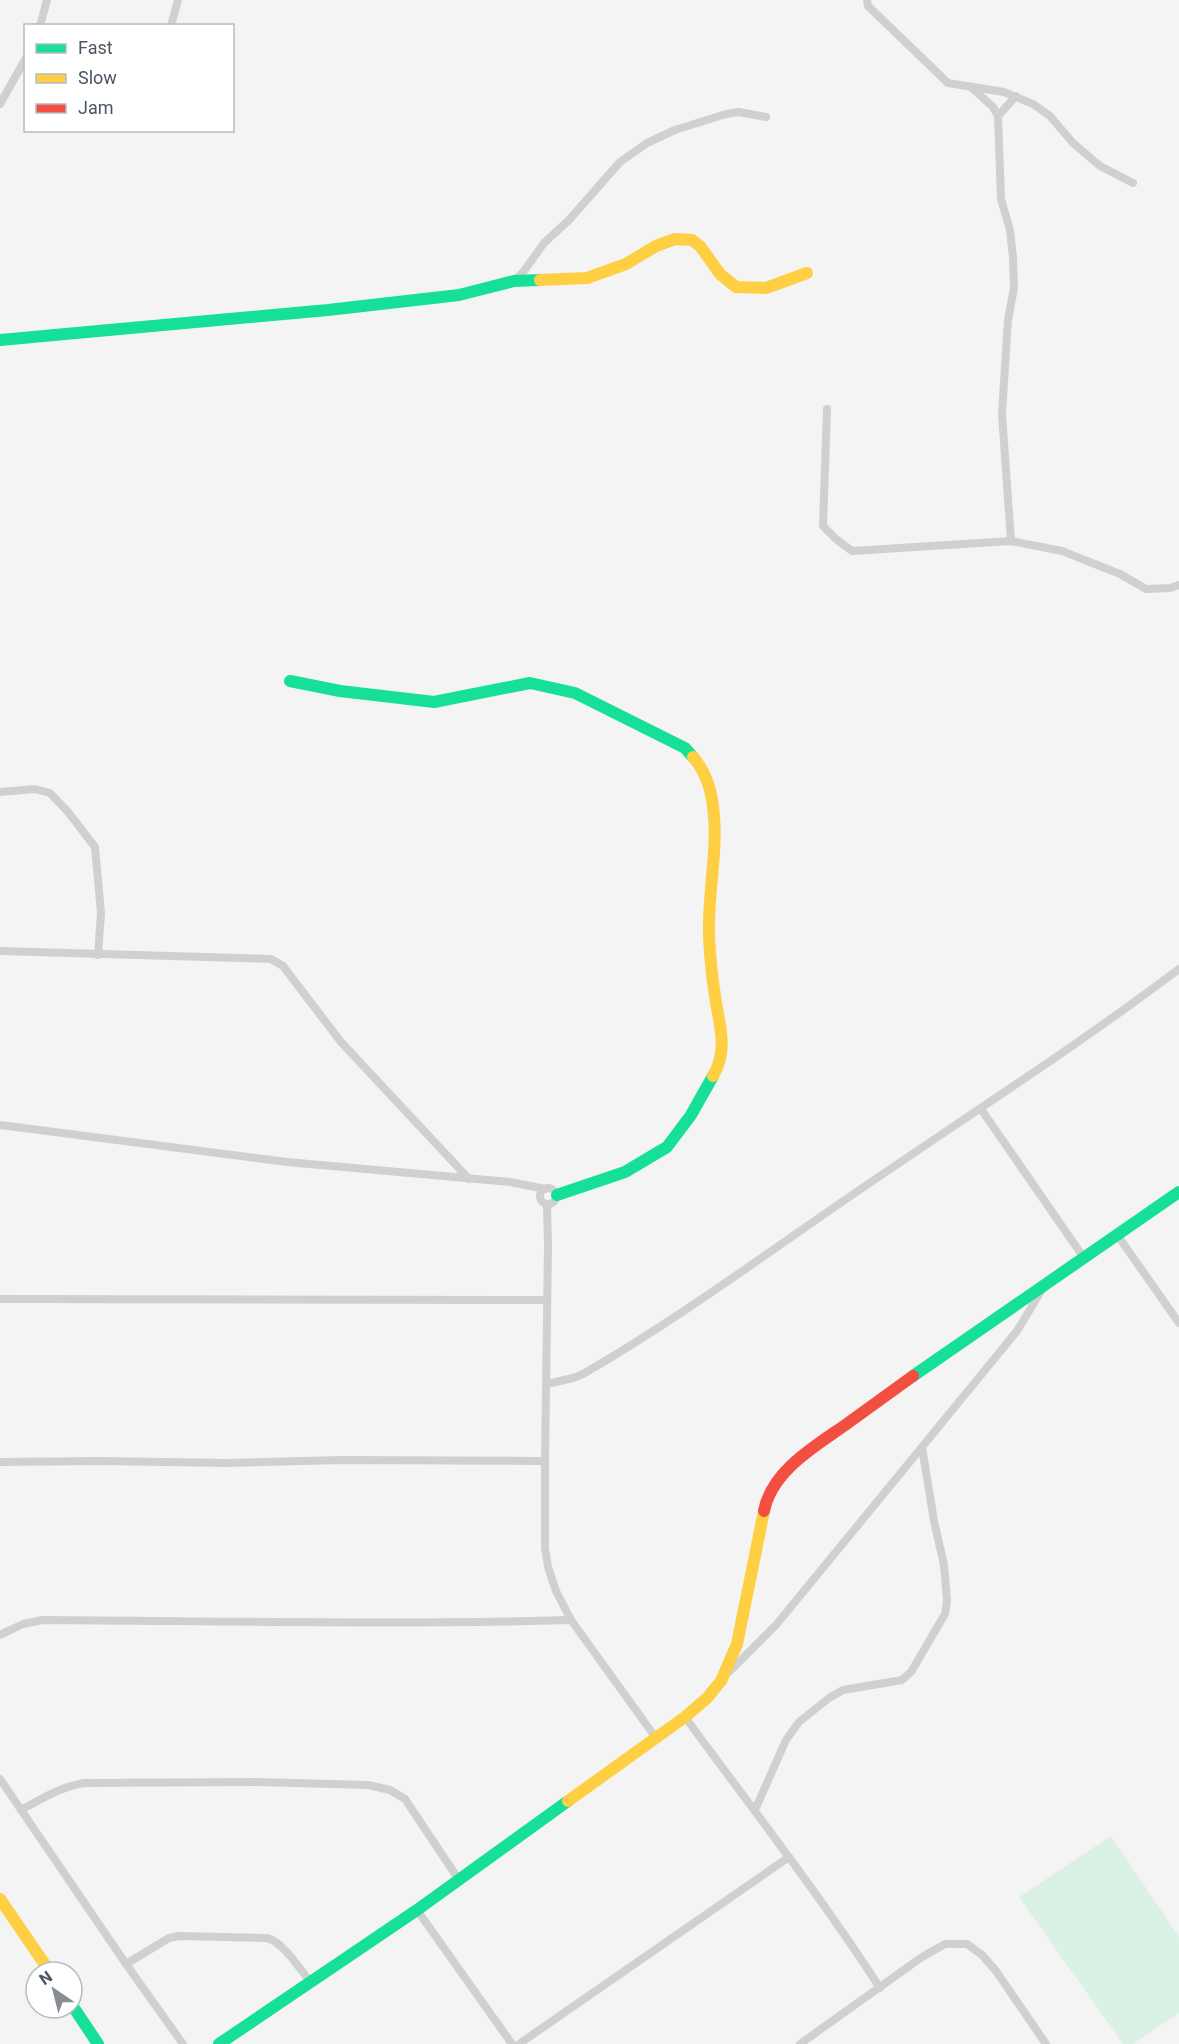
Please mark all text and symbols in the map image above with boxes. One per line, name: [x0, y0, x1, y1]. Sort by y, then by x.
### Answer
legend: [24, 24, 234, 132]
text: Fast: [78, 37, 113, 58]
text: Slow: [78, 67, 117, 88]
text: Jam: [78, 97, 114, 118]
north arrow: [24, 1960, 84, 2020]
text: N: [36, 1967, 56, 1989]

